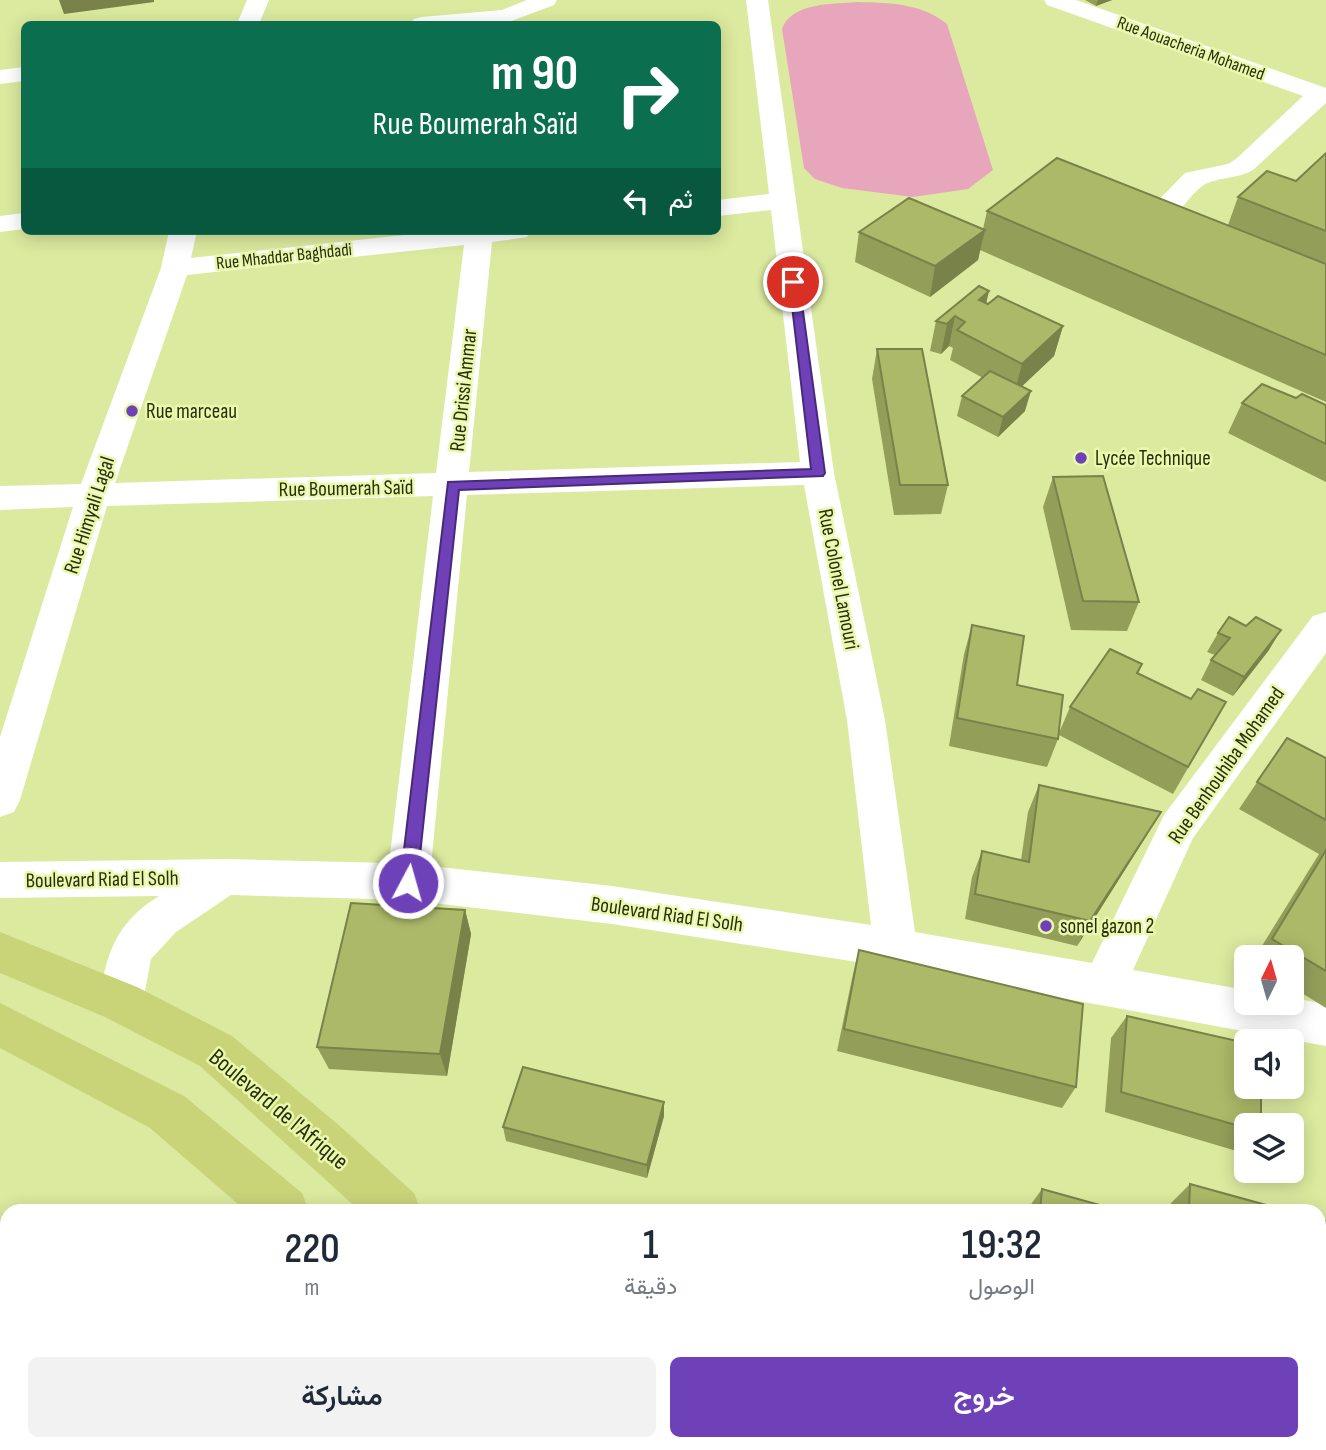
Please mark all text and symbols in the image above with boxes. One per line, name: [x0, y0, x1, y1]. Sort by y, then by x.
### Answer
street label: Rue Aouacheria Mohamed: [1114, 12, 1267, 85]
text: 90 m: [491, 45, 578, 104]
icon: right: [602, 49, 693, 140]
text: Rue Boumerah Saïd: [372, 105, 578, 144]
icon: left: [617, 182, 655, 220]
text: ثم: [669, 185, 693, 216]
street label: Rue Mhaddar Baghdadi: [215, 239, 353, 274]
pin: [763, 252, 823, 312]
icon: arrive: [774, 263, 812, 301]
street label: Rue Drissi Ammar: [445, 328, 482, 453]
place label: Rue marceau: [146, 399, 237, 424]
marker: Rue marceau: [124, 403, 140, 419]
place label: Lycée Technique: [1095, 446, 1211, 471]
marker: Lycée Technique: [1073, 450, 1089, 466]
street label: Rue Himyali Lagal: [59, 453, 120, 577]
street label: Rue Boumerah Saïd: [278, 475, 414, 502]
street label: Rue Colonel Lamouri: [813, 507, 864, 652]
street label: Rue Benhouhiba Mohamed: [1163, 682, 1290, 848]
position arrow: [371, 846, 445, 920]
street label: Boulevard Riad El Solh: [25, 866, 179, 893]
street label: Boulevard Riad El Solh: [589, 891, 744, 938]
place label: sonel gazon 2: [1060, 914, 1154, 939]
marker: sonel gazon 2: [1038, 918, 1054, 934]
north arrow: [1234, 945, 1304, 1015]
map controls: [1234, 945, 1304, 1183]
button: sound: [1234, 1029, 1304, 1099]
street label: Boulevard de l'Afrique: [203, 1043, 354, 1176]
button: layers: [1234, 1113, 1304, 1183]
text: 1: [643, 1220, 658, 1271]
text: 19:32: [962, 1220, 1042, 1271]
text: 220: [284, 1224, 340, 1275]
text: دقيقة: [624, 1273, 677, 1301]
text: الوصول: [968, 1273, 1035, 1301]
text: m: [305, 1274, 319, 1302]
button: مشاركة: [28, 1357, 656, 1437]
button: خروج: [670, 1357, 1298, 1437]

